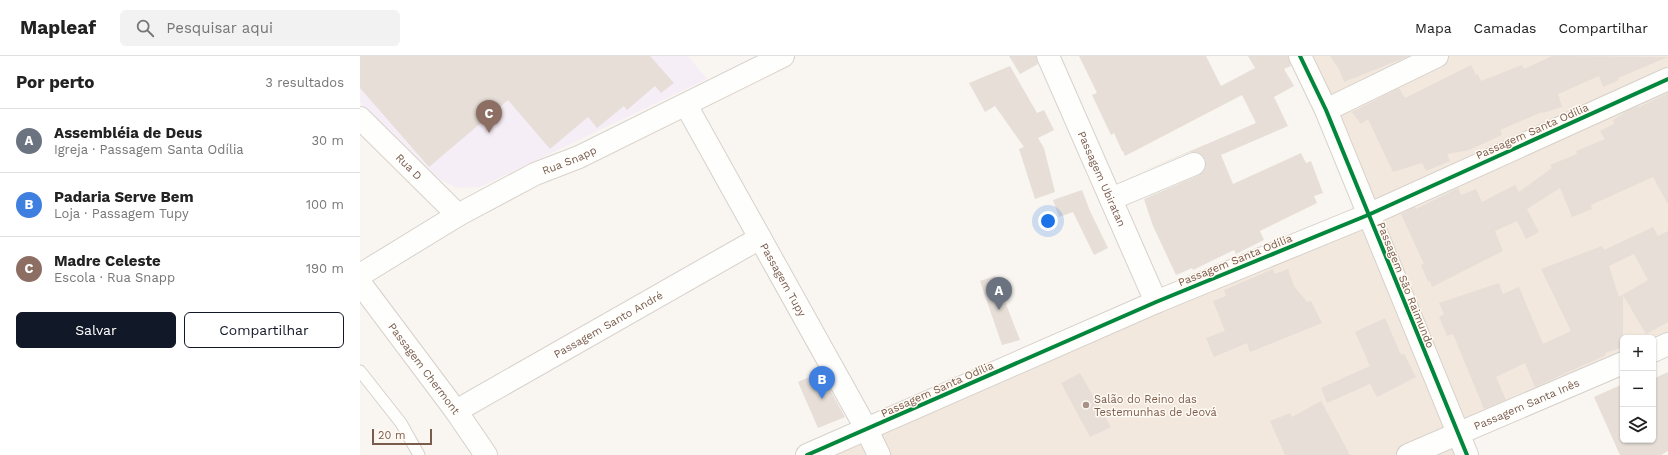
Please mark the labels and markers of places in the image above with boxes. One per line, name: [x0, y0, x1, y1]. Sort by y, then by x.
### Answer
pin: C: [476, 100, 502, 133]
pin: A: [986, 277, 1012, 310]
pin: B: [809, 366, 835, 399]
place label: Salão do Reino das Testemunhas de Jeová: [1094, 393, 1217, 419]
marker: Salão do Reino das Testemunhas de Jeová: [1081, 400, 1091, 410]

